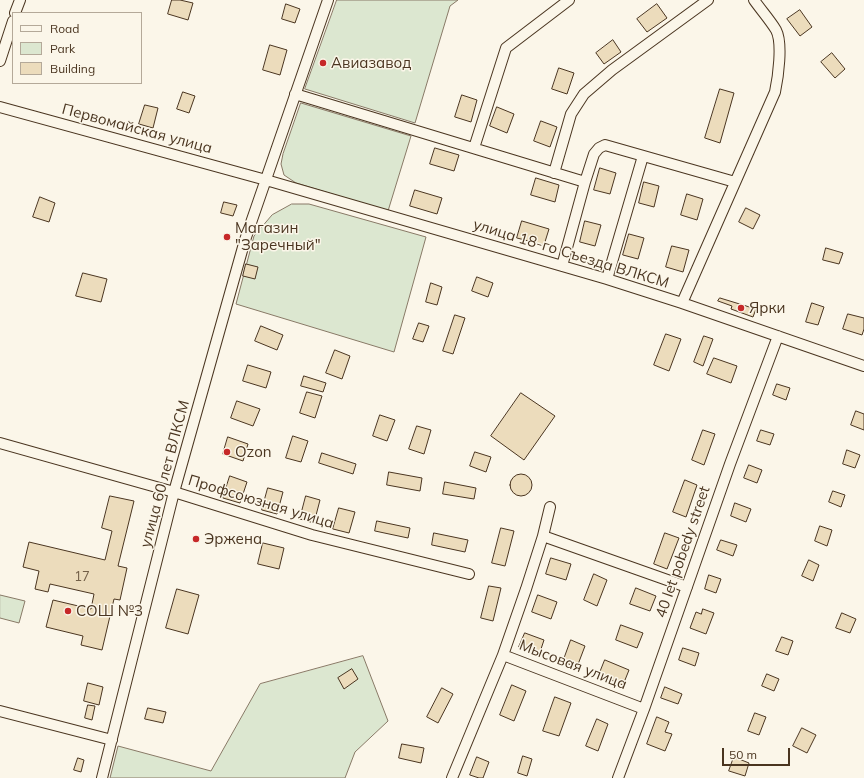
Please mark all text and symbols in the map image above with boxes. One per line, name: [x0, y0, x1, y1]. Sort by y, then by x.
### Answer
legend: [12, 12, 142, 84]
text: Road: [50, 21, 79, 36]
text: Park: [50, 41, 75, 56]
place label: Авиазавод: [331, 54, 411, 72]
marker: Авиазавод: [318, 58, 328, 68]
text: Building: [50, 61, 95, 76]
street label: Первомайская улица: [60, 100, 214, 158]
street label: улица 18-го Съезда ВЛКСМ: [471, 216, 671, 292]
place label: Магазин "Заречный": [235, 219, 321, 254]
marker: Магазин "Заречный": [222, 232, 232, 242]
place label: Ярки: [749, 299, 785, 317]
marker: Ярки: [736, 303, 746, 313]
street label: улица 60 лет ВЛКСМ: [137, 398, 193, 550]
place label: Ozon: [235, 443, 272, 461]
marker: Ozon: [222, 447, 232, 457]
street label: Профсоюзная улица: [186, 471, 336, 533]
street label: 40 let pobedy street: [652, 484, 714, 620]
place label: Эржена: [204, 530, 262, 548]
marker: Эржена: [191, 534, 201, 544]
house number: 17: [74, 569, 90, 585]
place label: СОШ №3: [76, 602, 143, 620]
marker: СОШ №3: [63, 606, 73, 616]
street label: Мысовая улица: [517, 636, 629, 694]
scale bar: [724, 740, 792, 766]
text: 50 m: [729, 747, 757, 762]

